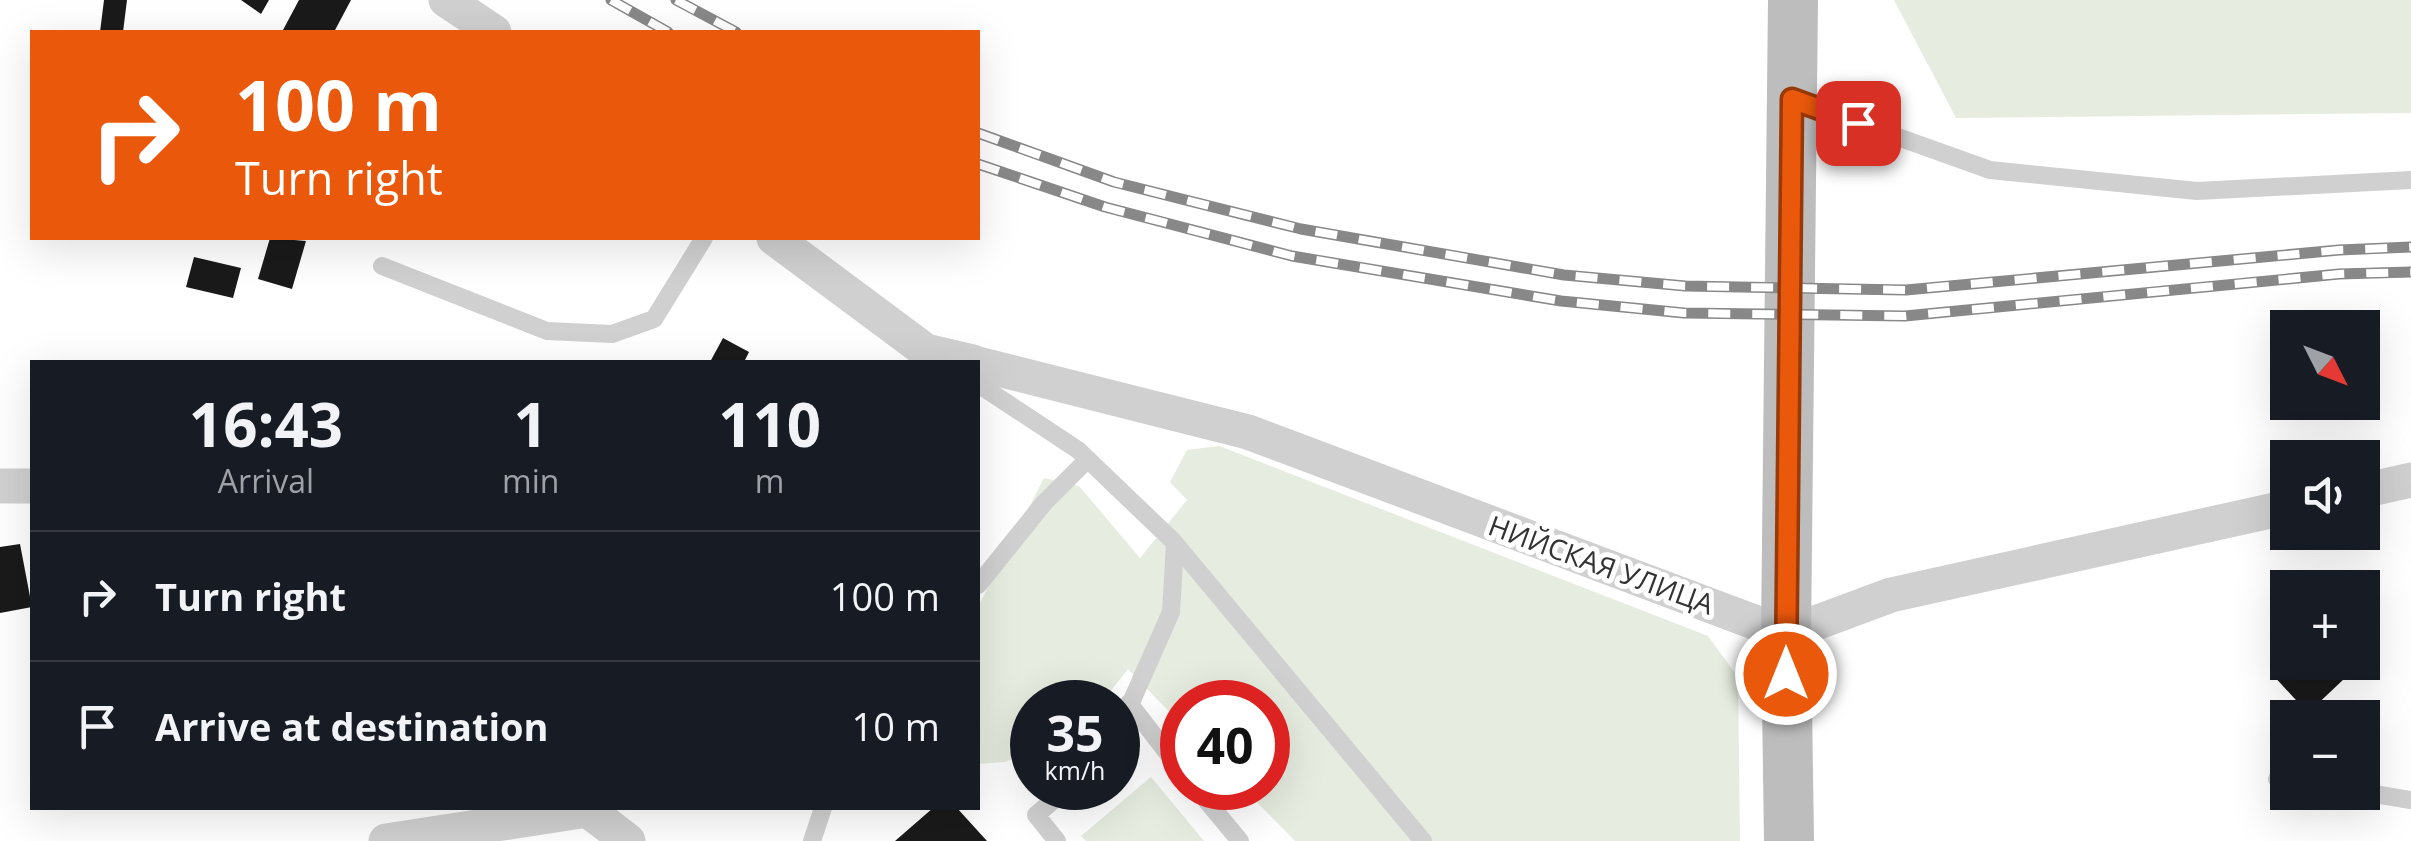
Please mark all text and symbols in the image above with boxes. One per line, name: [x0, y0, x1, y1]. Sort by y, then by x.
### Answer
text: 100 m: [235, 56, 442, 152]
icon: right: [70, 70, 200, 200]
pin: [1816, 81, 1901, 166]
icon: arrive: [1831, 96, 1886, 151]
text: Turn right: [235, 147, 443, 208]
north arrow: [2270, 310, 2380, 420]
map controls: [2270, 310, 2380, 810]
text: 16:43: [189, 383, 343, 465]
text: 1: [514, 383, 548, 465]
text: 110: [718, 383, 821, 465]
button: sound: [2270, 440, 2380, 550]
text: Arrival: [218, 459, 314, 502]
text: min: [502, 459, 559, 502]
text: m: [755, 459, 784, 502]
street label: НИЙСКАЯ УЛИЦА: [1483, 506, 1720, 623]
icon: right: [70, 569, 125, 624]
text: Turn right: [155, 570, 346, 622]
text: 100 m: [830, 570, 940, 622]
button: +: [2270, 570, 2380, 680]
position arrow: [1734, 622, 1838, 726]
speed limit sign: 40: [1160, 680, 1290, 810]
icon: arrive: [70, 699, 125, 754]
text: 35: [1046, 699, 1104, 767]
text: Arrive at destination: [155, 700, 549, 752]
text: 10 m: [851, 700, 940, 752]
button: −: [2270, 700, 2380, 810]
text: km/h: [1045, 753, 1105, 787]

